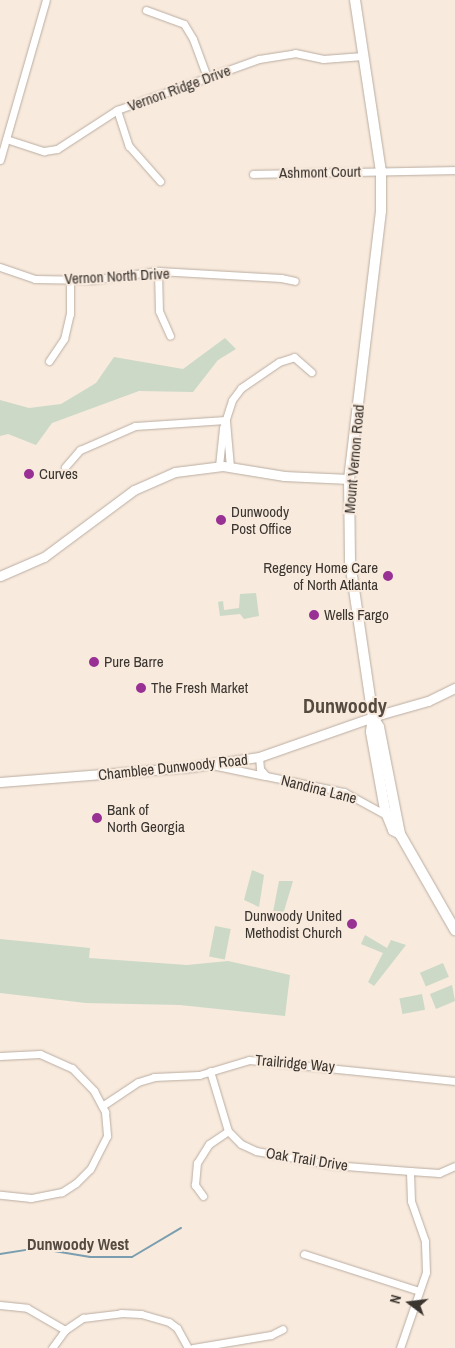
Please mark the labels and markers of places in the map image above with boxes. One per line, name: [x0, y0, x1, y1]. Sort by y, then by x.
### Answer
place label: Curves: [39, 465, 78, 483]
marker: Curves: [23, 468, 35, 480]
place label: Dunwoody Post Office: [231, 502, 292, 537]
marker: Dunwoody Post Office: [215, 514, 227, 526]
place label: Regency Home Care of North Atlanta: [263, 558, 378, 593]
marker: Regency Home Care of North Atlanta: [382, 570, 394, 582]
place label: Wells Fargo: [324, 606, 389, 624]
marker: Wells Fargo: [308, 609, 320, 621]
place label: Pure Barre: [104, 653, 163, 671]
marker: Pure Barre: [88, 656, 100, 668]
place label: The Fresh Market: [151, 679, 248, 697]
marker: The Fresh Market: [135, 682, 147, 694]
place label: Bank of North Georgia: [107, 800, 185, 835]
marker: Bank of North Georgia: [91, 812, 103, 824]
place label: Dunwoody United Methodist Church: [244, 906, 342, 941]
marker: Dunwoody United Methodist Church: [346, 918, 358, 930]

